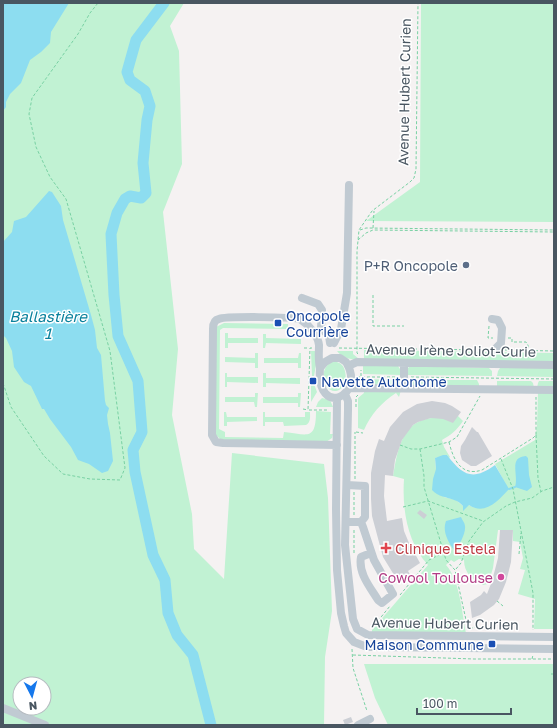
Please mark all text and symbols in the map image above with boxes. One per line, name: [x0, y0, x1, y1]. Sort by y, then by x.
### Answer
street label: Avenue Hubert Curien: [394, 18, 414, 166]
place label: P+R Oncopole: [364, 257, 458, 274]
marker: P+R Oncopole: [461, 260, 471, 270]
water label: Ballastière 1: [9, 307, 88, 342]
place label: Oncopole Courrière: [286, 307, 350, 340]
marker: Oncopole Courrière: [273, 318, 283, 328]
street label: Avenue Irène Joliot-Curie: [366, 340, 536, 360]
place label: Navette Autonome: [321, 373, 447, 390]
marker: Navette Autonome: [308, 376, 318, 386]
place label: Clinique Estela: [395, 540, 496, 557]
marker: Clinique Estela: [380, 542, 392, 554]
place label: Cowool Toulouse: [378, 569, 493, 586]
marker: Cowool Toulouse: [496, 572, 506, 582]
street label: Avenue Hubert Curien: [371, 613, 519, 633]
place label: Maison Commune: [364, 636, 484, 653]
marker: Maison Commune: [487, 639, 497, 649]
north arrow: [12, 676, 52, 716]
scale bar: [417, 690, 511, 716]
text: 100 m: [423, 696, 457, 711]
text: N: [28, 700, 38, 713]

